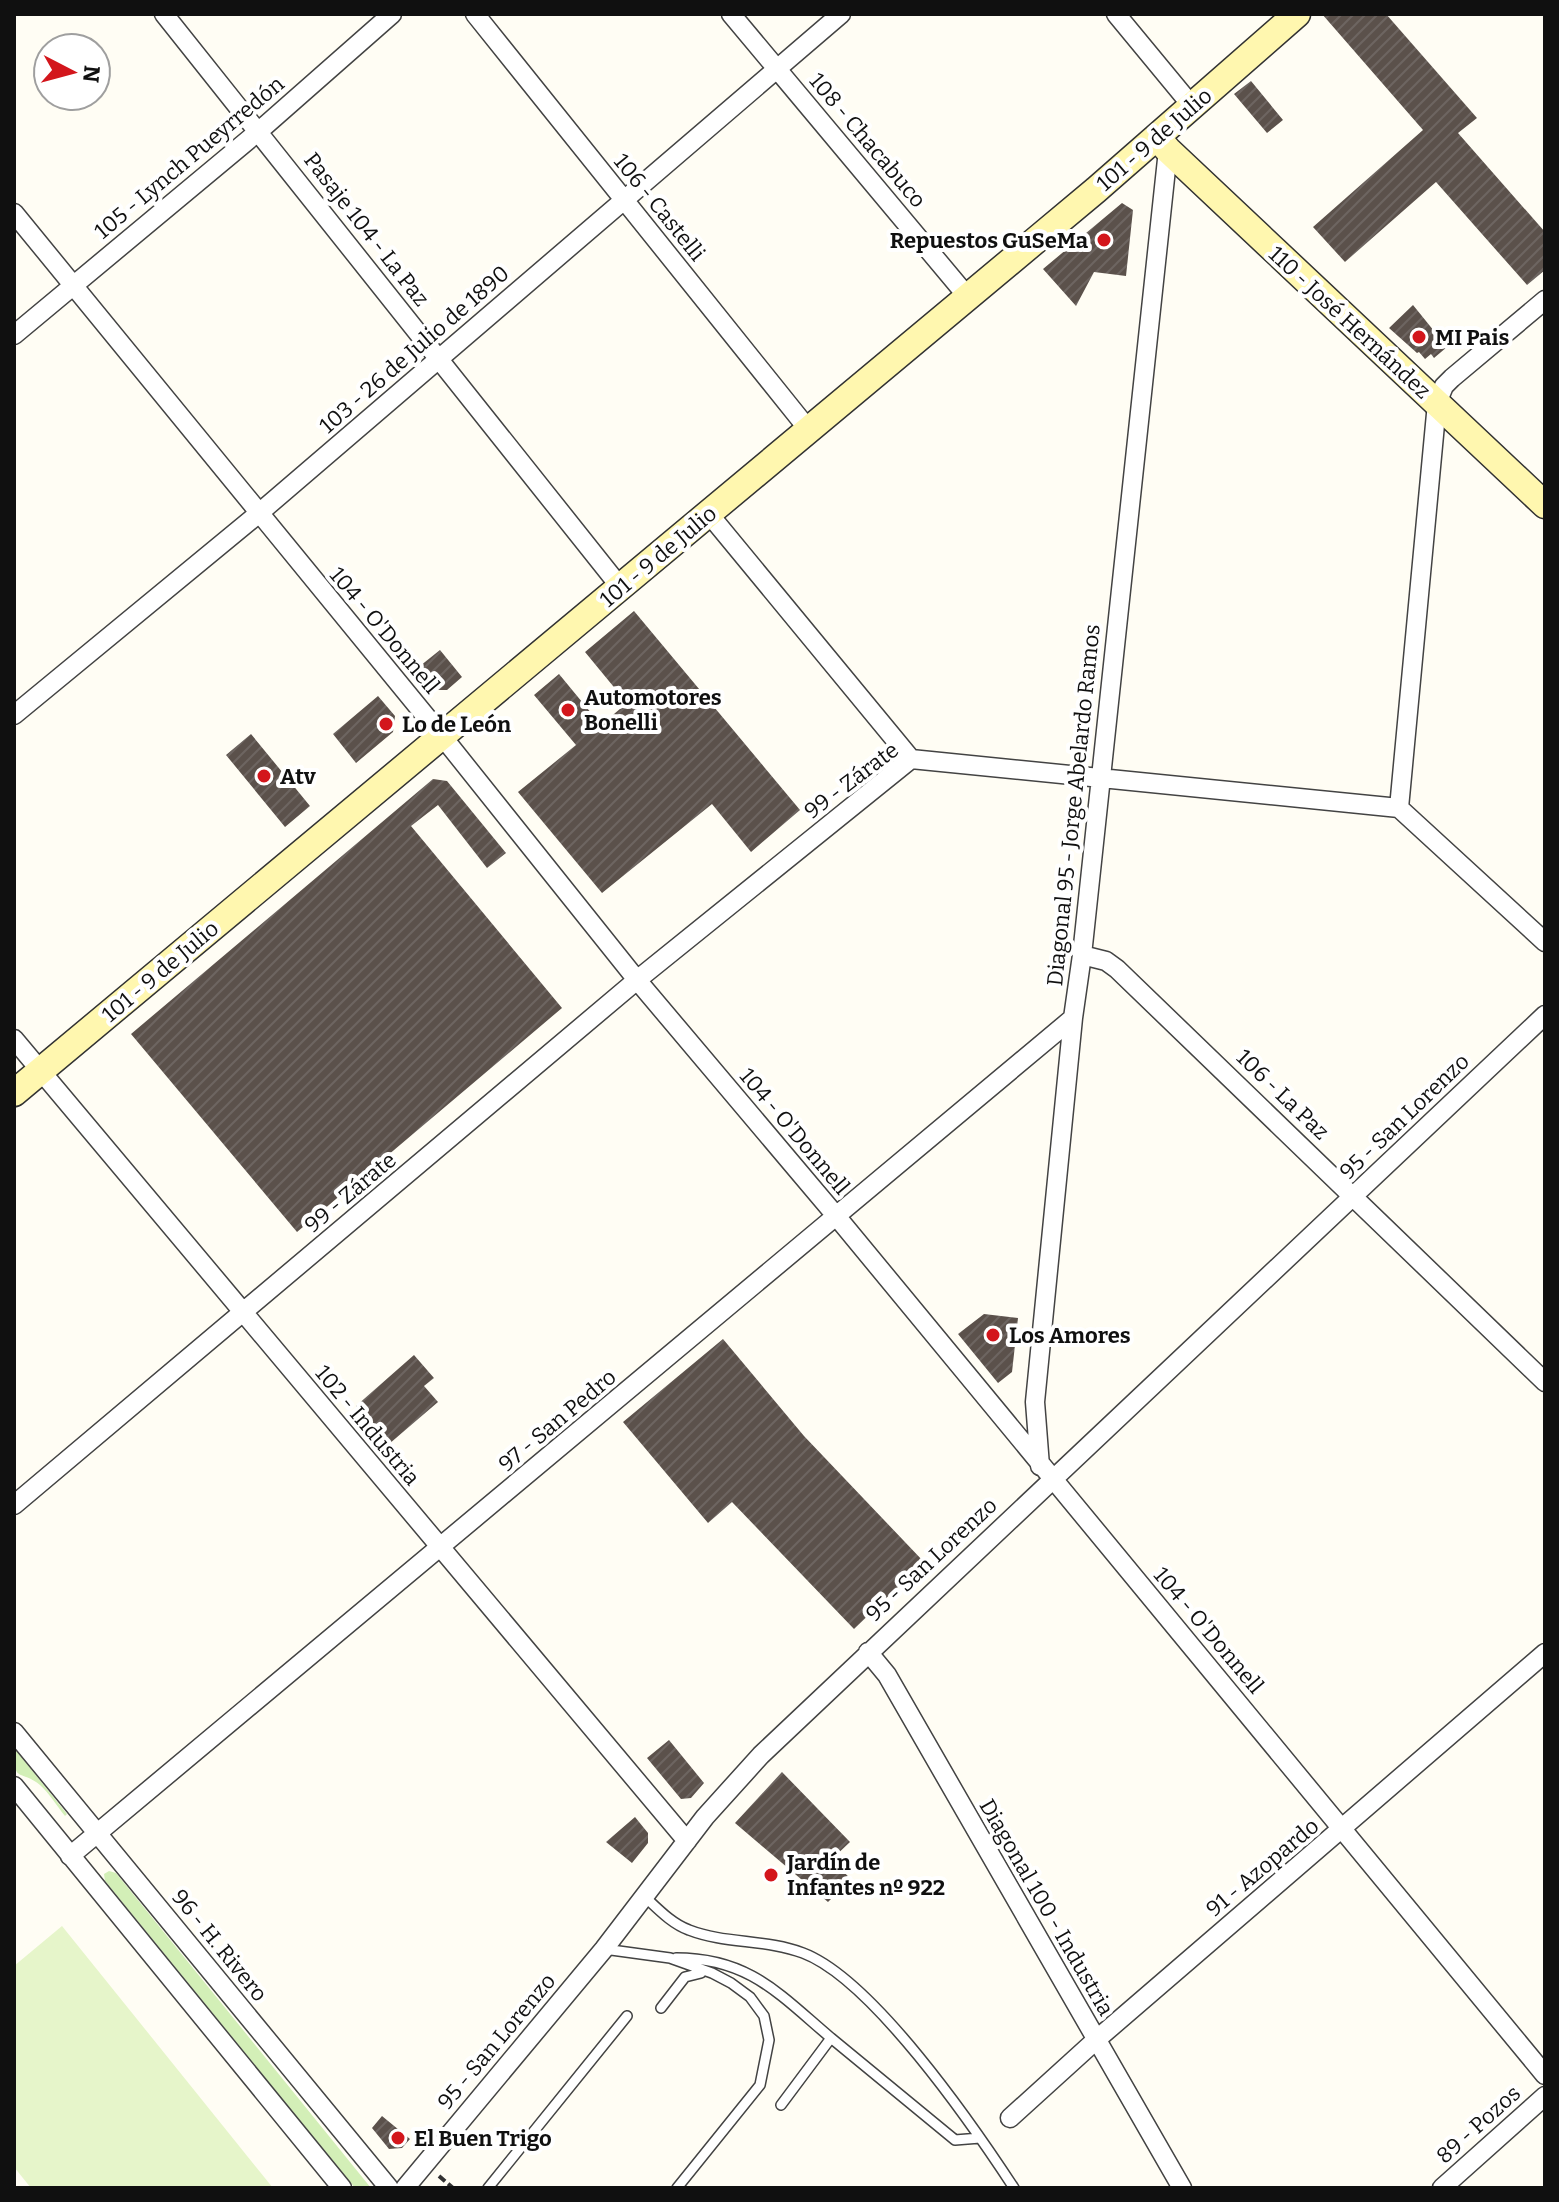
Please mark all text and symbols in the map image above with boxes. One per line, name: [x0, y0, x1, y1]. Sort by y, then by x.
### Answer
north arrow: [32, 32, 112, 112]
text: N: [77, 64, 106, 84]
street label: 108 - Chacabuco: [804, 68, 932, 213]
street label: 105 - Lynch Pueyrredón: [89, 70, 290, 245]
street label: 101 - 9 de Julio: [1091, 82, 1217, 197]
street label: Pasaje 104 - La Paz: [298, 147, 435, 312]
street label: 106 - Castelli: [608, 148, 711, 267]
place label: Repuestos GuSeMa: [890, 227, 1089, 254]
marker: Repuestos GuSeMa: [1095, 231, 1113, 249]
street label: 110 - José Hernández: [1263, 240, 1436, 404]
street label: 103 - 26 de Julio de 1890: [314, 260, 515, 439]
place label: MI Pais: [1435, 324, 1509, 351]
marker: MI Pais: [1410, 328, 1428, 346]
street label: 101 - 9 de Julio: [595, 500, 722, 613]
street label: 104 - O'Donnell: [324, 562, 445, 699]
street label: Diagonal 95 - Jorge Abelardo Ramos: [1041, 623, 1106, 987]
place label: Automotores Bonelli: [584, 684, 722, 736]
marker: Automotores Bonelli: [559, 701, 577, 719]
place label: Lo de León: [402, 711, 511, 738]
marker: Lo de León: [377, 715, 395, 733]
street label: 99 - Zárate: [799, 736, 904, 825]
place label: Atv: [280, 763, 317, 790]
marker: Atv: [255, 767, 273, 785]
street label: 101 - 9 de Julio: [97, 915, 224, 1028]
street label: 106 - La Paz: [1231, 1044, 1335, 1145]
street label: 95 - San Lorenzo: [1334, 1048, 1475, 1185]
street label: 104 - O'Donnell: [734, 1063, 855, 1200]
street label: 99 - Zárate: [299, 1146, 402, 1238]
place label: Los Amores: [1009, 1322, 1131, 1349]
marker: Los Amores: [984, 1326, 1002, 1344]
street label: 102 - Industria: [310, 1360, 426, 1491]
street label: 97 - San Pedro: [493, 1363, 622, 1477]
street label: 95 - San Lorenzo: [860, 1492, 1003, 1627]
street label: 104 - O'Donnell: [1148, 1562, 1269, 1699]
street label: Diagonal 100 - Industria: [973, 1794, 1120, 2020]
street label: 91 - Azopardo: [1200, 1812, 1324, 1922]
place label: Jardín de Infantes nº 922: [786, 1849, 945, 1901]
marker: Jardín de Infantes nº 922: [762, 1866, 780, 1884]
street label: 96 - H. Rivero: [166, 1884, 273, 2007]
street label: 95 - San Lorenzo: [432, 1968, 561, 2115]
street label: 89 - Pozos: [1431, 2079, 1526, 2169]
place label: El Buen Trigo: [414, 2125, 552, 2152]
marker: El Buen Trigo: [389, 2129, 407, 2147]

